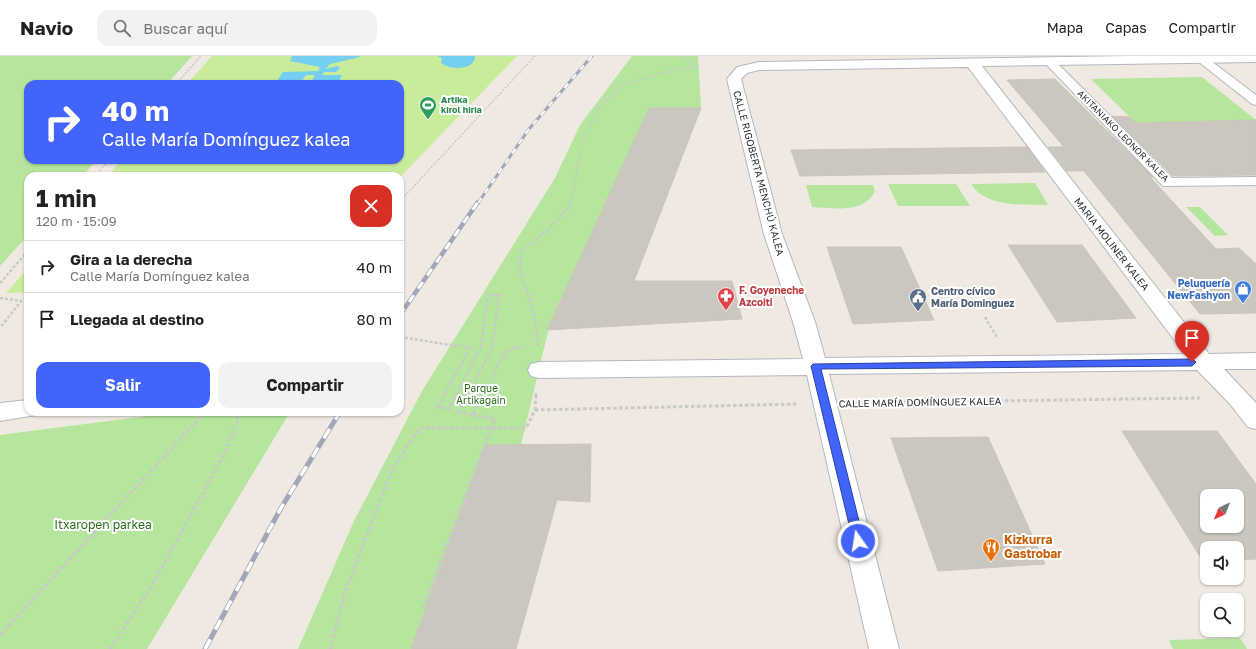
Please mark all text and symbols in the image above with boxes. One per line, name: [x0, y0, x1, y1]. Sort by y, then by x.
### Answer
search box: [97, 10, 377, 46]
text: Navio: [20, 16, 73, 39]
icon: search: [111, 17, 133, 39]
text: Buscar aquí: [143, 19, 227, 37]
text: Mapa: [1047, 19, 1083, 36]
text: Capas: [1105, 19, 1147, 36]
text: Compartir: [1169, 19, 1236, 36]
street label: AKITANIAKO LEONOR KALEA: [1075, 88, 1171, 184]
street label: CALLE RIGOBERTA MENCHÚ KALEA: [731, 89, 787, 257]
text: 40 m: [102, 94, 169, 127]
place label: Artika kirol hiria: [441, 94, 482, 115]
sports icon: Artika kirol hiria: [418, 95, 438, 120]
icon: right: [36, 96, 88, 148]
text: Calle María Domínguez kalea: [102, 128, 351, 150]
text: 1 min: [36, 183, 96, 212]
button: close: [350, 185, 392, 227]
street label: MARIA MOLINER KALEA: [1072, 195, 1152, 293]
text: 120 m · 15:09: [36, 213, 117, 229]
text: Gira a la derecha: [70, 250, 192, 268]
icon: right: [36, 256, 58, 278]
text: 40 m: [357, 258, 392, 276]
text: Calle María Domínguez kalea: [70, 268, 249, 284]
place label: Peluquería NewFashyon: [1167, 277, 1230, 301]
shop icon: Peluquería NewFashyon: [1233, 279, 1253, 304]
place label: F. Goyeneche Azcoiti: [739, 284, 804, 308]
place label: Centro cívico María Dominguez: [931, 285, 1014, 309]
pharmacy icon: F. Goyeneche Azcoiti: [716, 286, 736, 311]
public building icon: Centro cívico María Dominguez: [908, 287, 928, 312]
icon: arrive: [36, 308, 58, 330]
text: Llegada al destino: [70, 310, 204, 328]
text: 80 m: [357, 310, 392, 328]
pin: [1175, 321, 1209, 362]
icon: arrive: [1181, 327, 1203, 349]
button: Salir: [36, 362, 210, 408]
button: Compartir: [218, 362, 392, 408]
park label: Parque Artikagain: [456, 382, 506, 406]
street label: CALLE MARÍA DOMÍNGUEZ KALEA: [839, 395, 1002, 409]
north arrow: [1200, 489, 1244, 533]
map controls: [1200, 489, 1244, 637]
park label: Itxaropen parkea: [54, 517, 152, 532]
position arrow: [837, 520, 879, 562]
place label: Kizkurra Gastrobar: [1004, 532, 1062, 561]
restaurant icon: Kizkurra Gastrobar: [981, 537, 1001, 562]
button: sound: [1200, 541, 1244, 585]
button: search: [1200, 593, 1244, 637]

